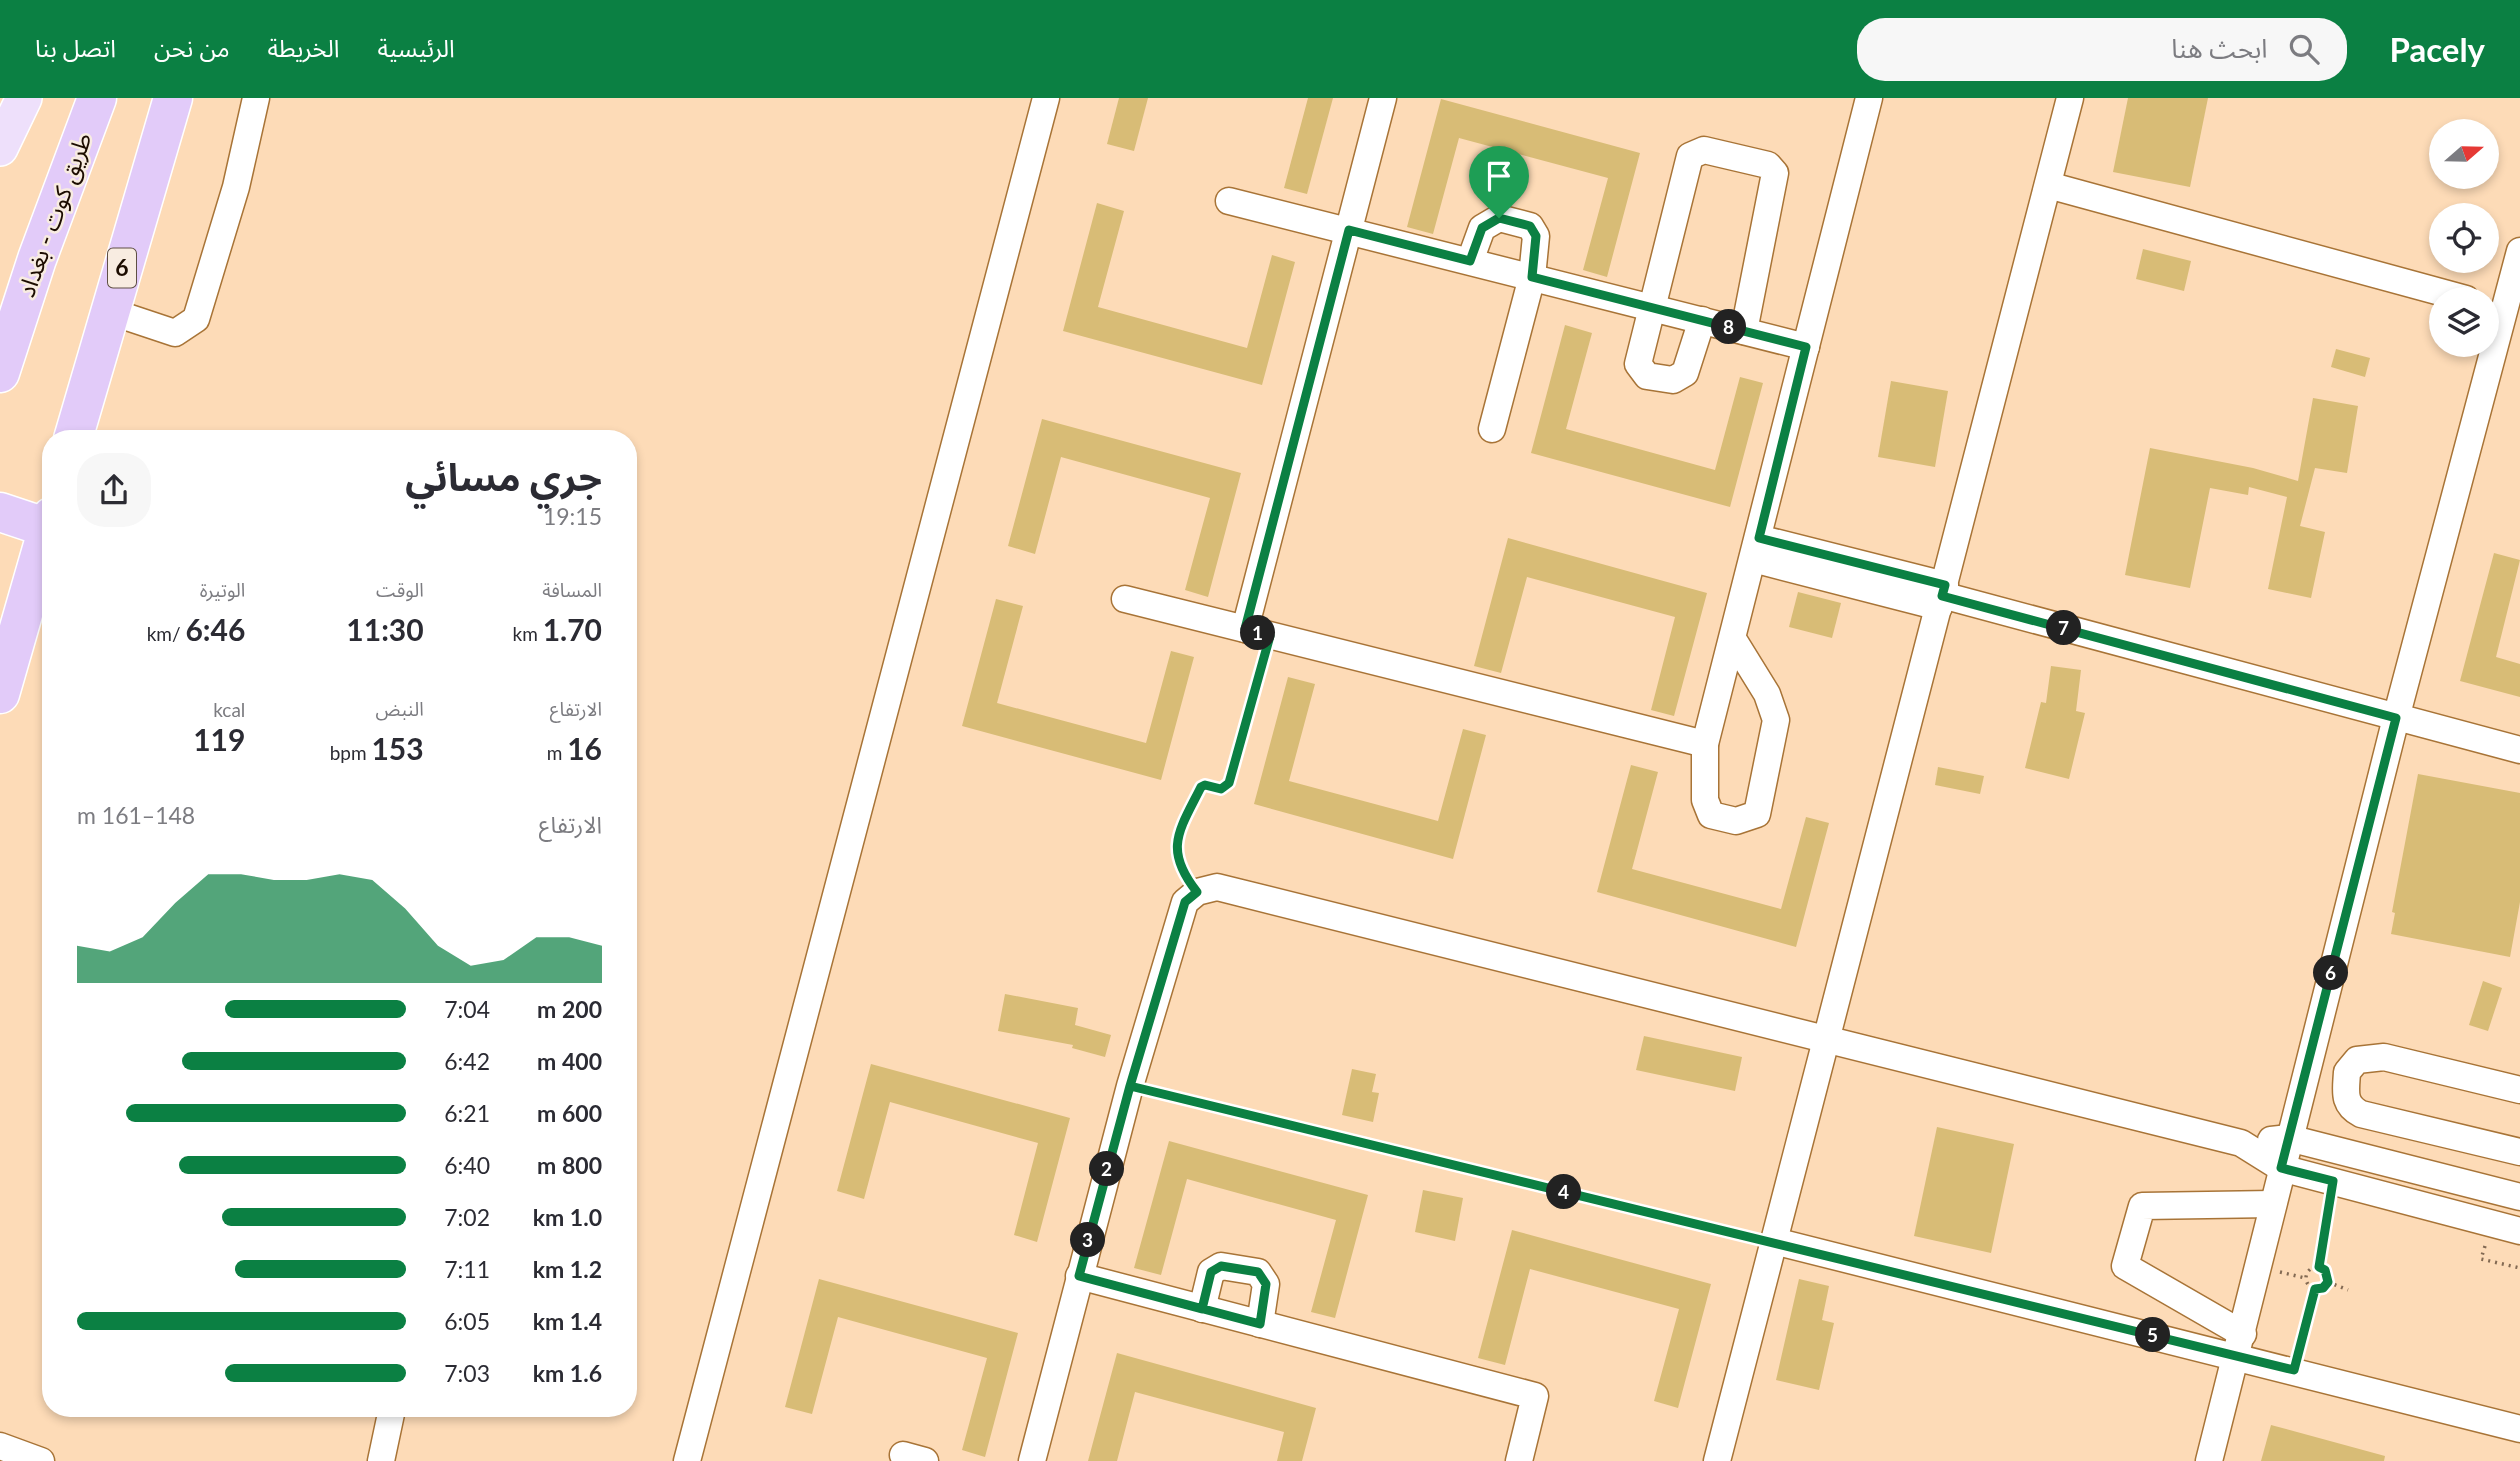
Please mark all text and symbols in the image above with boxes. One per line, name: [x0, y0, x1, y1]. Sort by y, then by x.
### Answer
search box: [1857, 18, 2347, 81]
text: Pacely: [2389, 29, 2485, 69]
icon: search: [2285, 30, 2323, 68]
text: ابحث هنا: [2171, 32, 2267, 64]
text: اتصل بنا: [35, 33, 116, 62]
text: من نحن: [154, 33, 230, 62]
text: الخريطة: [268, 33, 339, 62]
text: الرئيسية: [377, 33, 455, 62]
north arrow: [2429, 119, 2499, 189]
map controls: [2429, 119, 2499, 357]
street label: طريق كوت - بغداد: [10, 128, 99, 301]
pin: [1469, 146, 1529, 218]
icon: arrive: [1480, 157, 1518, 195]
button: locate: [2429, 203, 2499, 273]
road number: 6: [108, 248, 136, 288]
button: layers: [2429, 287, 2499, 357]
pin: 8: [1712, 310, 1746, 344]
text: 8: [1723, 315, 1734, 338]
button: share: [77, 453, 151, 527]
text: جري مسائي: [405, 453, 602, 499]
text: 19:15: [543, 502, 602, 530]
text: الوتيرة: [200, 578, 245, 601]
text: الوقت: [376, 578, 424, 601]
text: المسافة: [542, 578, 602, 601]
pin: 7: [2046, 610, 2082, 646]
text: 6:46: [185, 611, 245, 647]
text: 11:30: [346, 611, 424, 647]
text: 1.70: [543, 611, 602, 647]
pin: 1: [1240, 616, 1276, 650]
text: 7: [2058, 616, 2069, 639]
text: 1: [1252, 621, 1263, 644]
text: /km: [147, 622, 185, 645]
text: km: [513, 622, 543, 645]
text: النبض: [375, 697, 424, 720]
text: الارتفاع: [550, 697, 602, 720]
text: kcal: [213, 698, 245, 721]
text: 119: [193, 721, 245, 757]
text: 153: [371, 730, 424, 766]
text: 16: [567, 730, 602, 766]
text: bpm: [330, 741, 371, 764]
text: m: [547, 741, 567, 764]
text: 148–161 m: [77, 801, 195, 829]
text: الارتفاع: [539, 810, 602, 838]
pin: 6: [2314, 956, 2348, 990]
text: 6: [2325, 961, 2336, 984]
text: 7:04: [444, 995, 490, 1023]
text: 200 m: [537, 995, 602, 1023]
text: 6:42: [444, 1047, 490, 1075]
text: 400 m: [537, 1047, 602, 1075]
text: 6:21: [444, 1099, 490, 1127]
text: 600 m: [537, 1099, 602, 1127]
text: 6:40: [444, 1151, 490, 1179]
text: 800 m: [537, 1151, 602, 1179]
pin: 2: [1090, 1152, 1124, 1186]
text: 2: [1101, 1157, 1112, 1180]
pin: 4: [1546, 1174, 1582, 1210]
text: 4: [1558, 1180, 1569, 1203]
text: 7:02: [444, 1203, 490, 1231]
text: 1.0 km: [533, 1203, 602, 1231]
pin: 3: [1070, 1222, 1106, 1258]
text: 3: [1082, 1228, 1093, 1251]
text: 7:11: [444, 1255, 490, 1283]
text: 1.2 km: [533, 1255, 602, 1283]
text: 6:05: [444, 1307, 490, 1335]
text: 1.4 km: [533, 1307, 602, 1335]
pin: 5: [2136, 1318, 2170, 1352]
text: 5: [2147, 1323, 2158, 1346]
text: 7:03: [444, 1359, 490, 1387]
text: 1.6 km: [533, 1359, 602, 1387]

